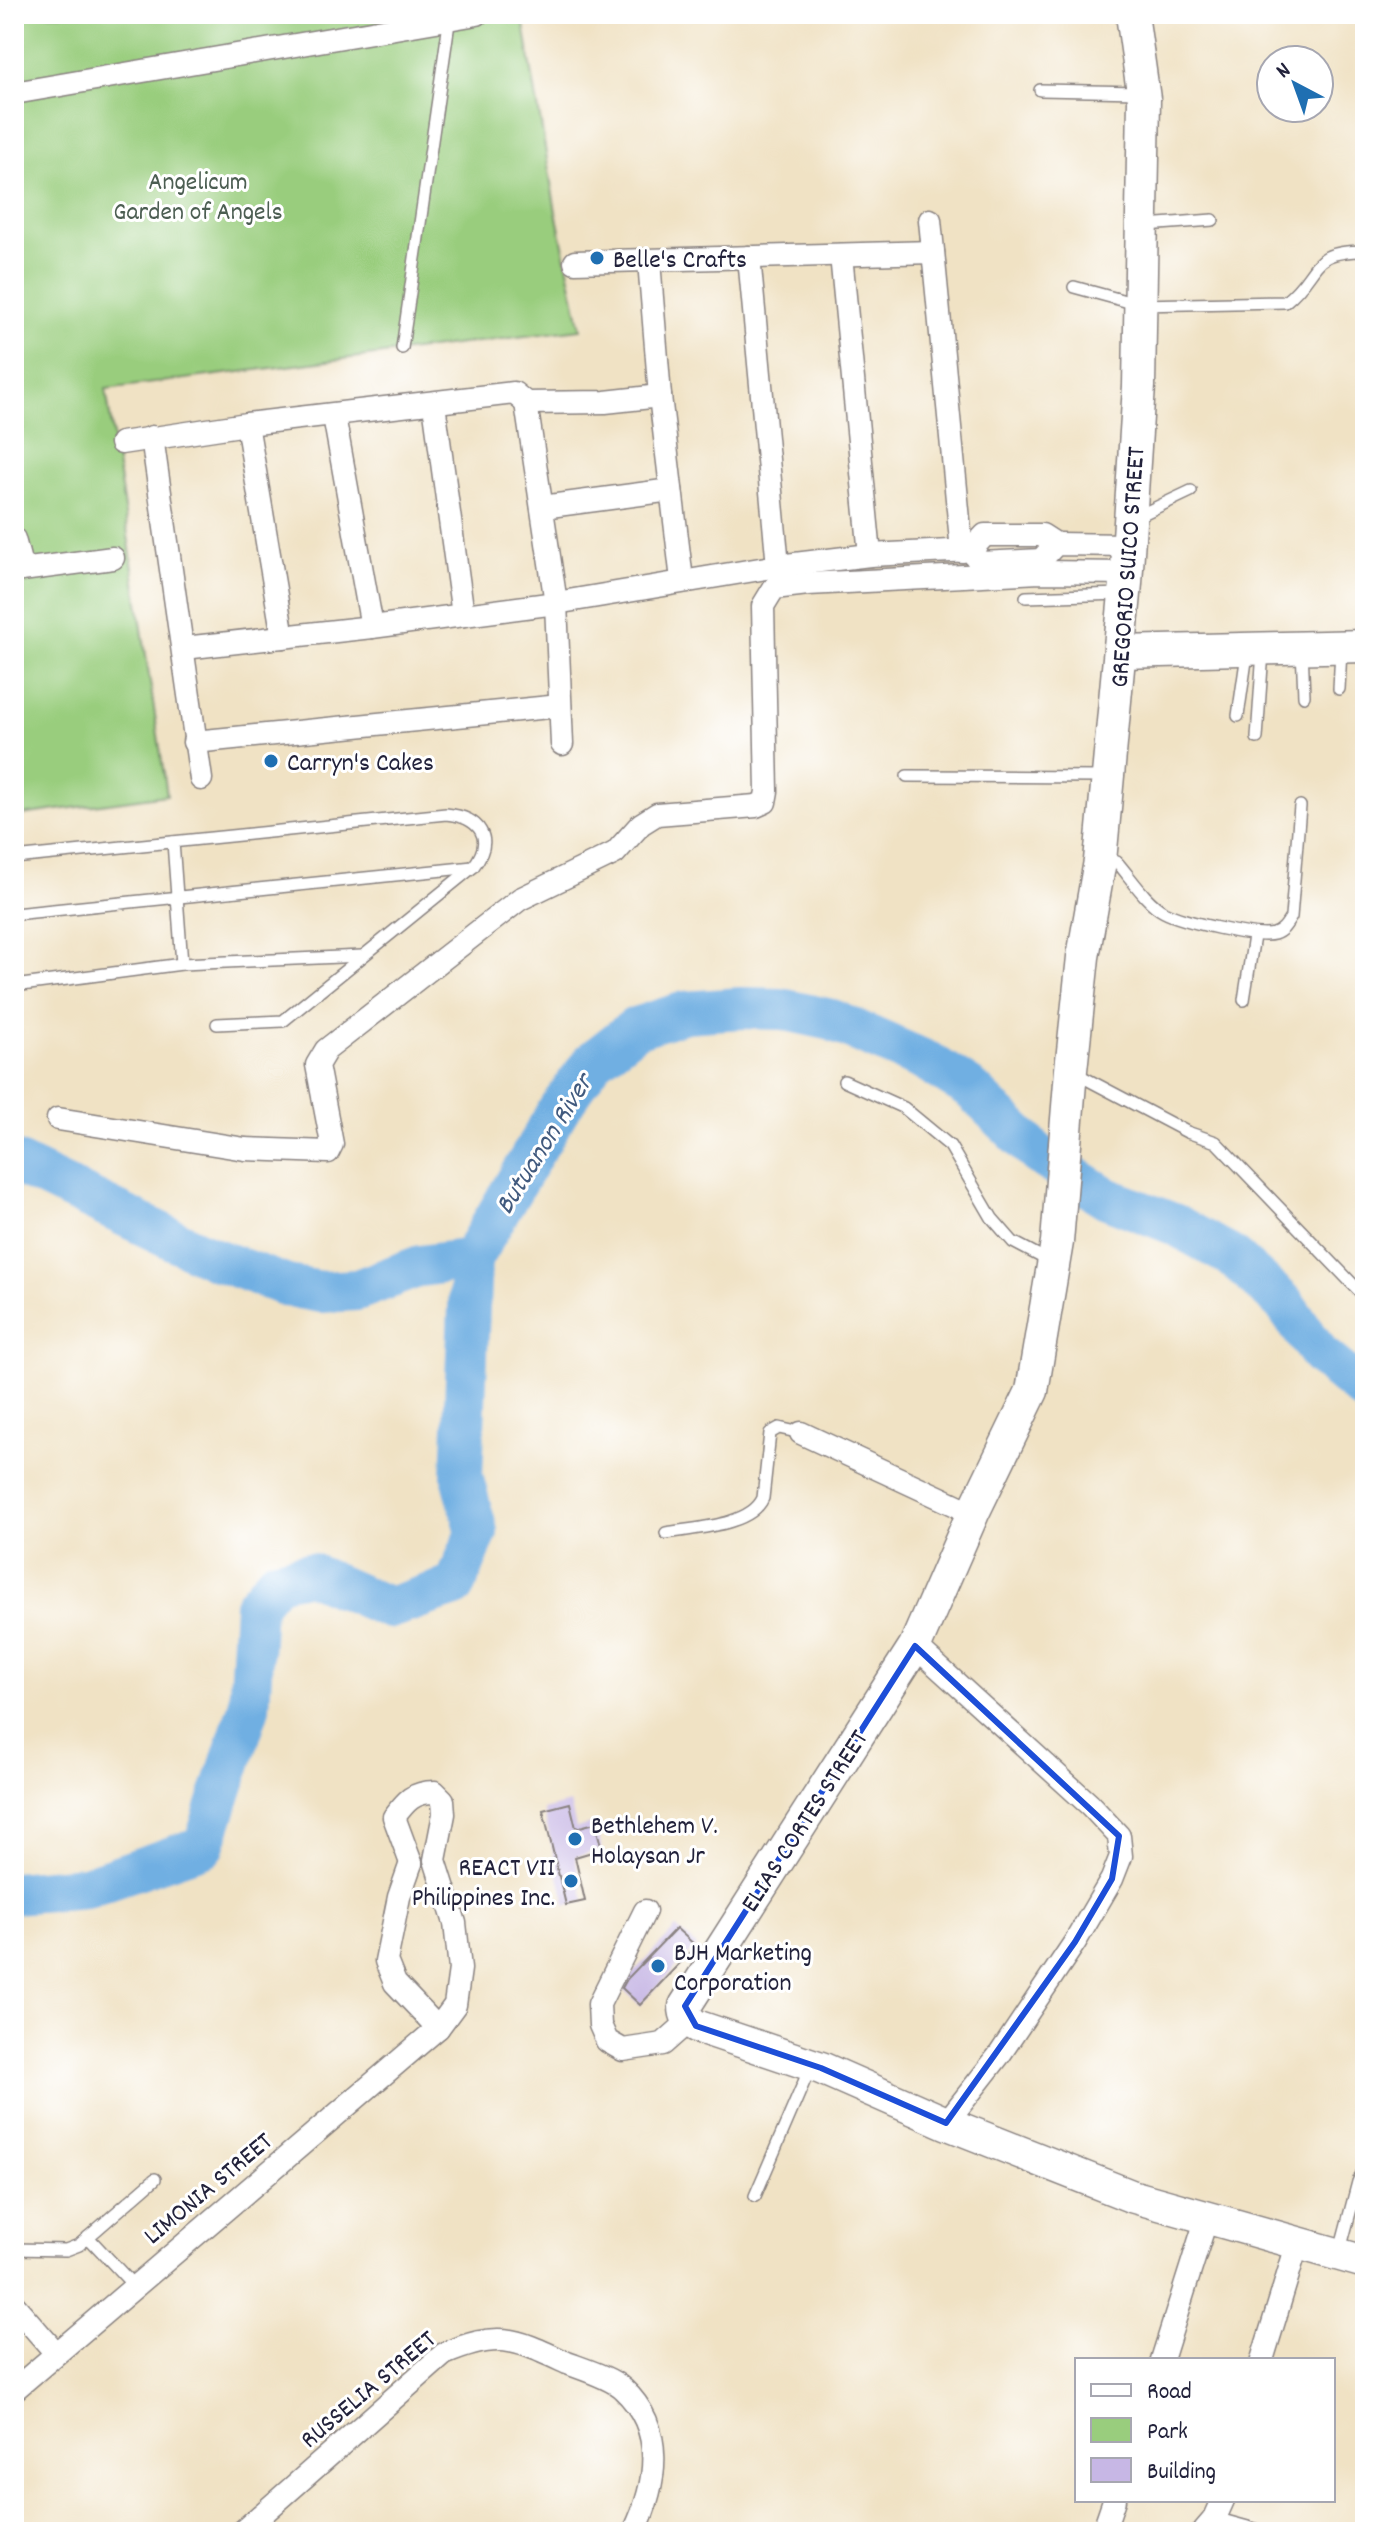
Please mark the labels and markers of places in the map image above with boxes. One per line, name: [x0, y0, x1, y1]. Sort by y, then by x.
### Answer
place label: Belle's Crafts: [613, 243, 747, 280]
marker: Belle's Crafts: [588, 249, 606, 267]
place label: Carryn's Cakes: [287, 746, 434, 783]
marker: Carryn's Cakes: [262, 752, 280, 770]
place label: Bethlehem V. Holaysan Jr: [591, 1809, 718, 1876]
marker: Bethlehem V. Holaysan Jr: [566, 1830, 584, 1848]
place label: REACT VII Philippines Inc.: [412, 1851, 555, 1918]
marker: REACT VII Philippines Inc.: [562, 1872, 580, 1890]
place label: BJH Marketing Corporation: [674, 1936, 812, 2003]
marker: BJH Marketing Corporation: [649, 1957, 667, 1975]

